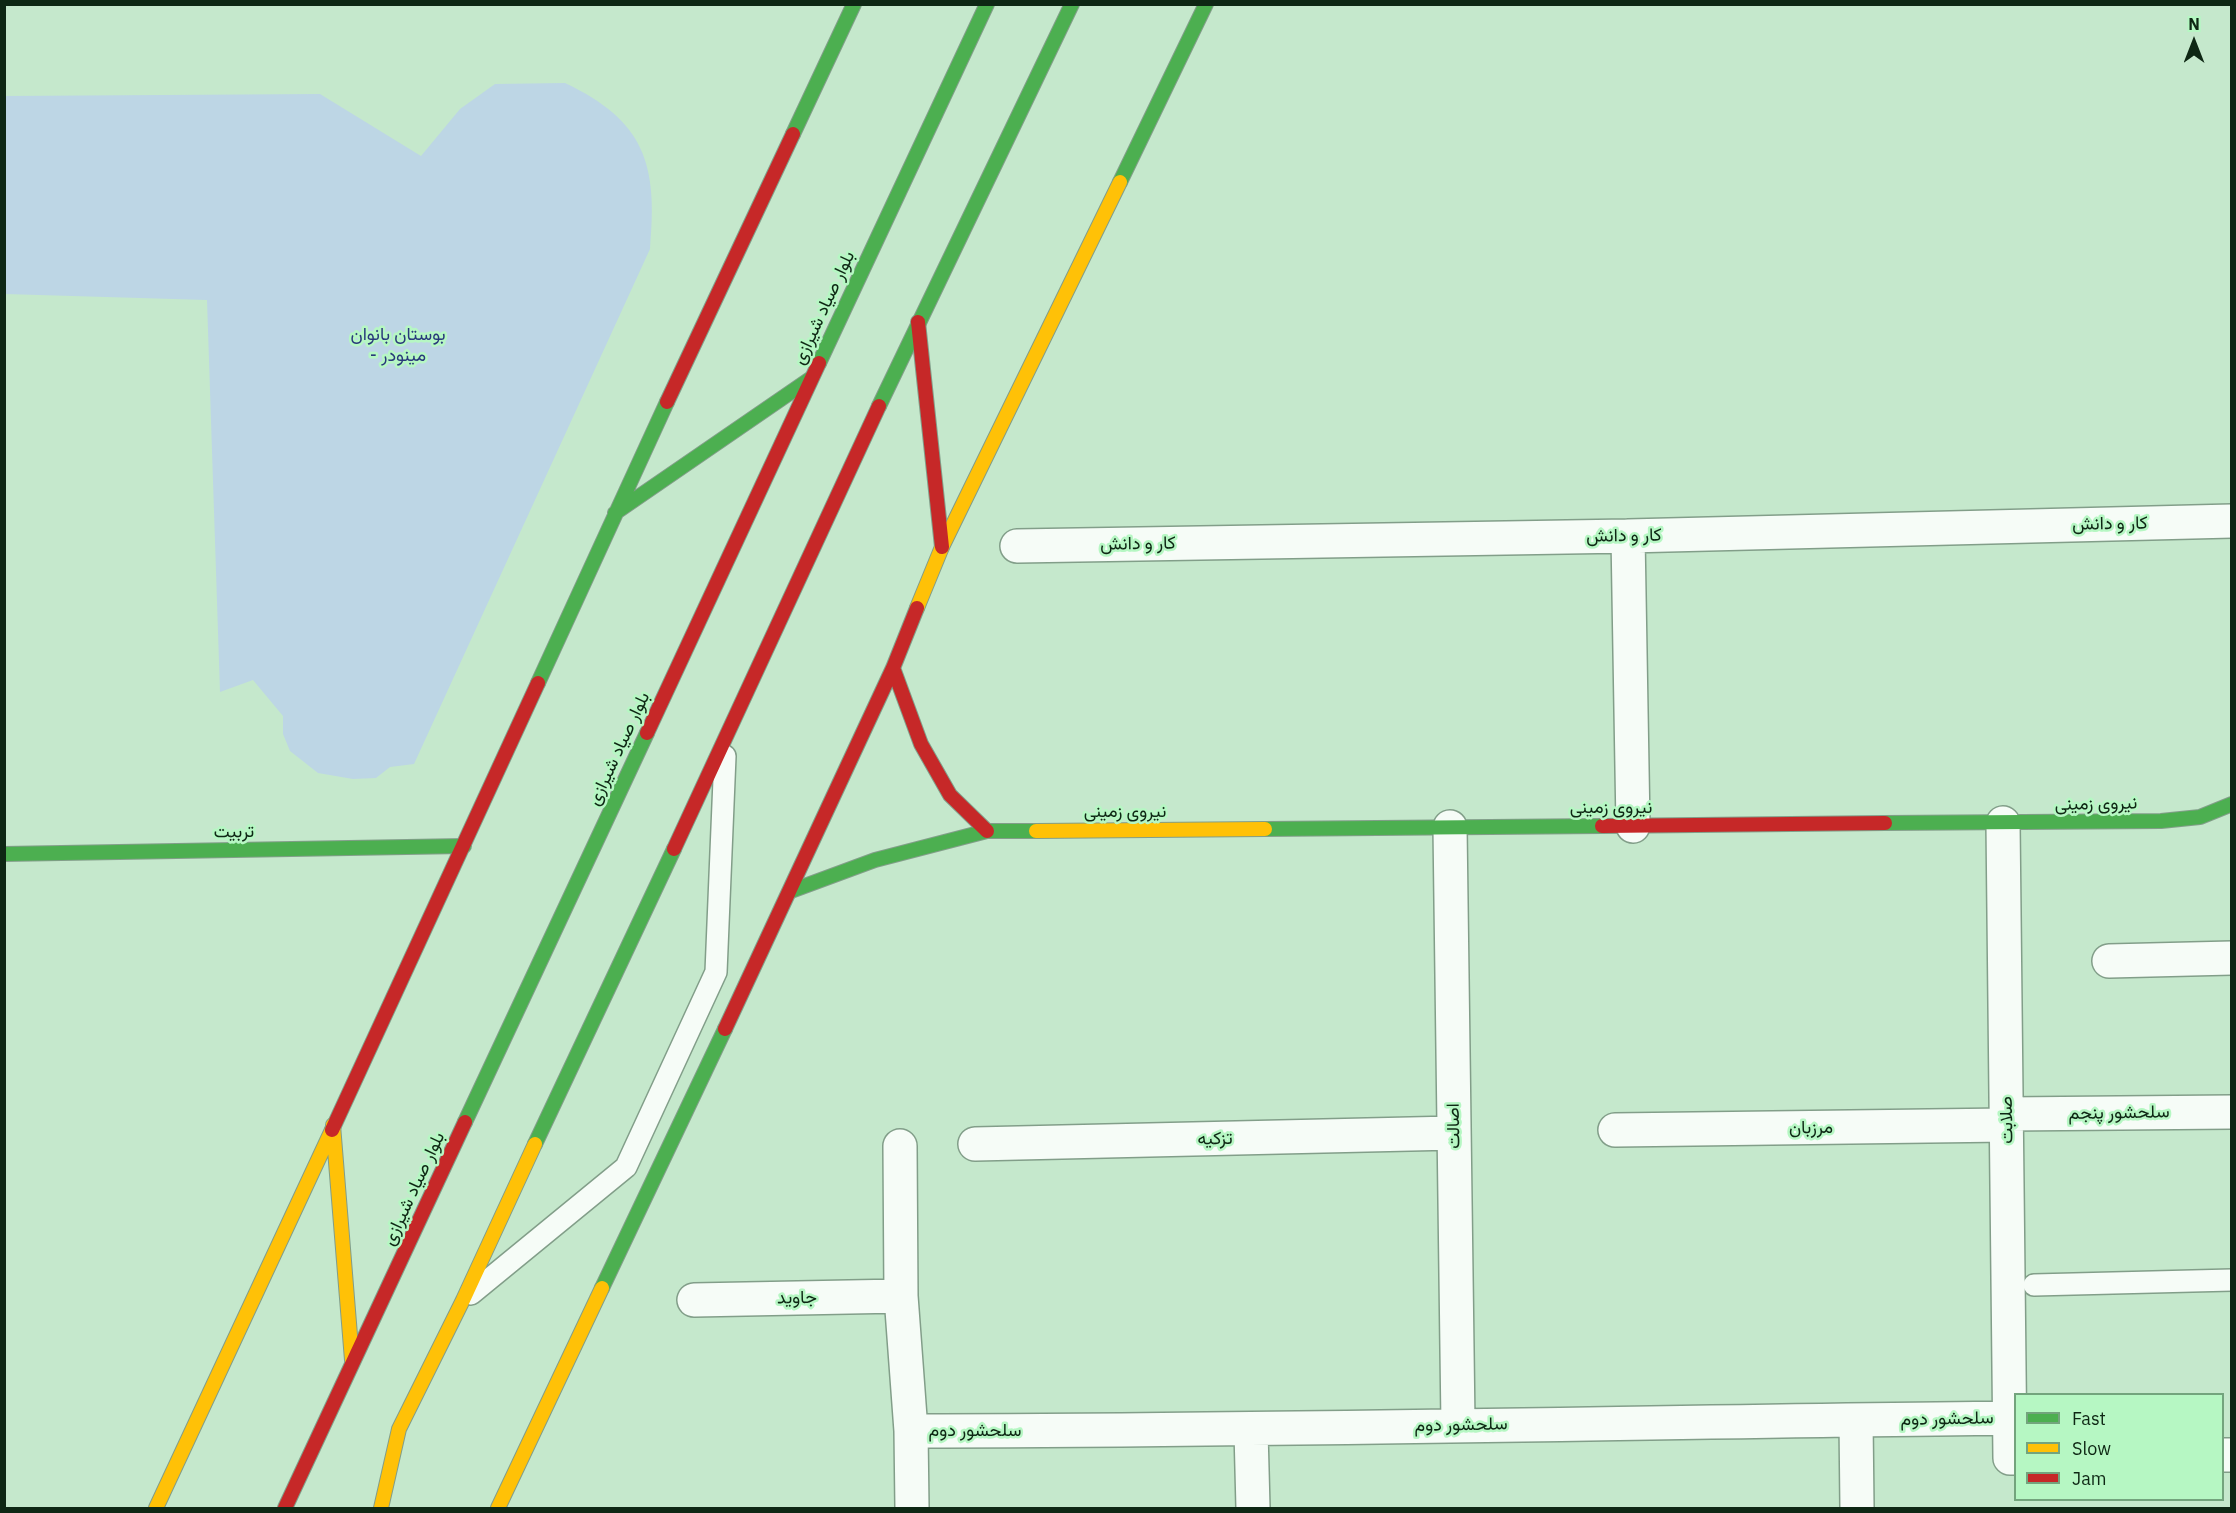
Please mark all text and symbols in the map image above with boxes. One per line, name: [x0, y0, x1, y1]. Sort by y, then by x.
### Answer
north arrow: [2164, 12, 2224, 72]
text: N: [2188, 14, 2200, 34]
street label: بلوار صیاد شیرازی: [788, 248, 860, 368]
park label: بوستان بانوان - مینودر: [350, 324, 446, 366]
street label: کار و دانش: [2072, 513, 2148, 535]
street label: کار و دانش: [1586, 525, 1662, 547]
street label: کار و دانش: [1100, 533, 1176, 555]
street label: بلوار صیاد شیرازی: [583, 689, 655, 809]
street label: نیروی زمینی: [2055, 792, 2137, 816]
street label: نیروی زمینی: [1570, 797, 1652, 819]
street label: نیروی زمینی: [1084, 801, 1166, 823]
street label: تربیت: [214, 821, 254, 843]
street label: صلابت: [1996, 1096, 2018, 1144]
street label: سلحشور پنجم: [2068, 1101, 2170, 1125]
street label: اصالت: [1443, 1103, 1465, 1149]
street label: مرزبان: [1789, 1117, 1833, 1139]
street label: تزکیه: [1197, 1128, 1233, 1150]
street label: بلوار صیاد شیرازی: [378, 1129, 450, 1249]
street label: جاوید: [777, 1287, 817, 1309]
legend: [2014, 1393, 2224, 1501]
street label: سلحشور دوم: [1900, 1407, 1994, 1431]
text: Fast: [2072, 1407, 2106, 1430]
street label: سلحشور دوم: [1414, 1413, 1508, 1437]
street label: سلحشور دوم: [928, 1420, 1022, 1442]
text: Slow: [2072, 1437, 2111, 1460]
text: Jam: [2072, 1467, 2107, 1490]

